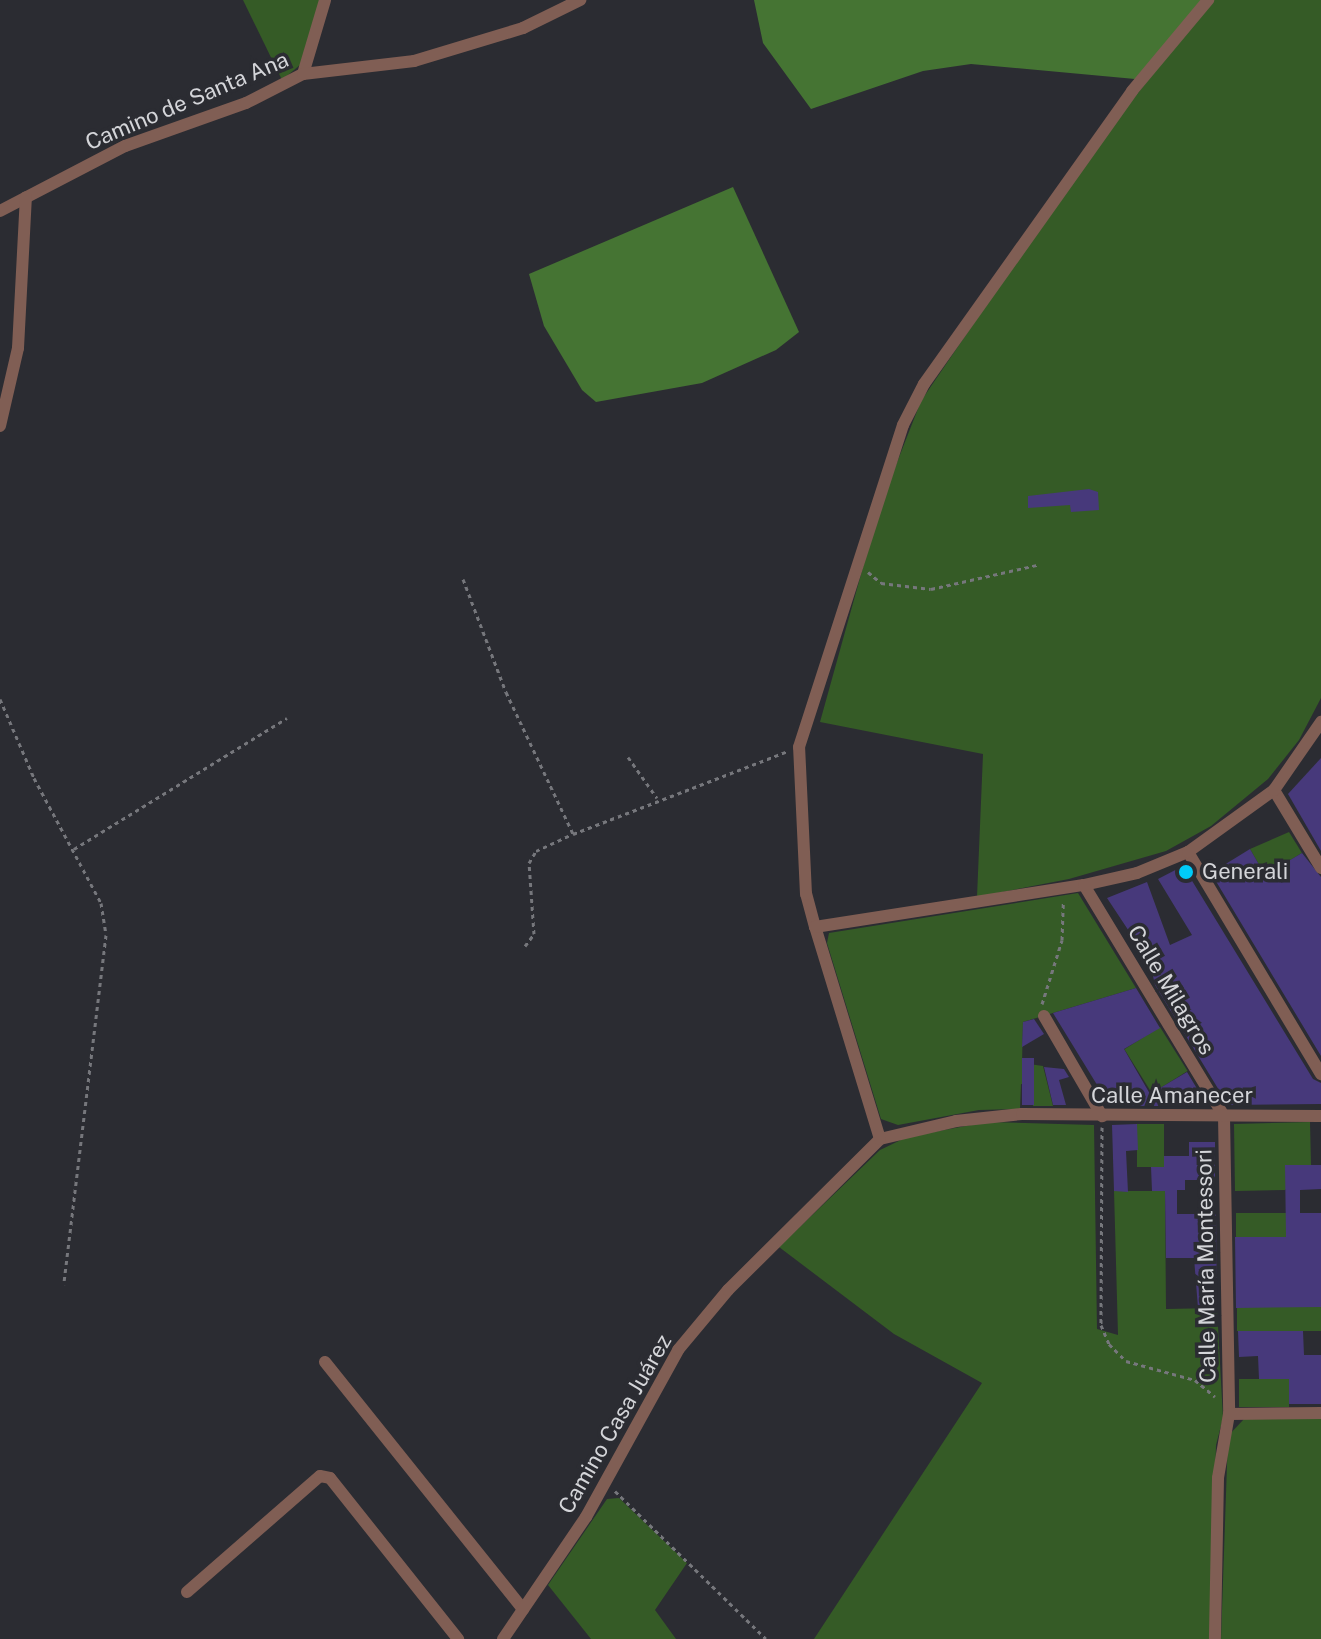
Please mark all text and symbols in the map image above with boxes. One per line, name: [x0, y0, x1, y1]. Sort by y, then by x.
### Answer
street label: Camino de Santa Ana: [81, 46, 293, 156]
place label: Generali: [1202, 859, 1288, 885]
marker: Generali: [1177, 863, 1195, 881]
street label: Calle Milagros: [1122, 920, 1220, 1060]
street label: Calle Amanecer: [1091, 1083, 1253, 1109]
street label: Calle María Montessori: [1191, 1149, 1221, 1383]
street label: Camino Casa Juárez: [553, 1330, 677, 1518]

